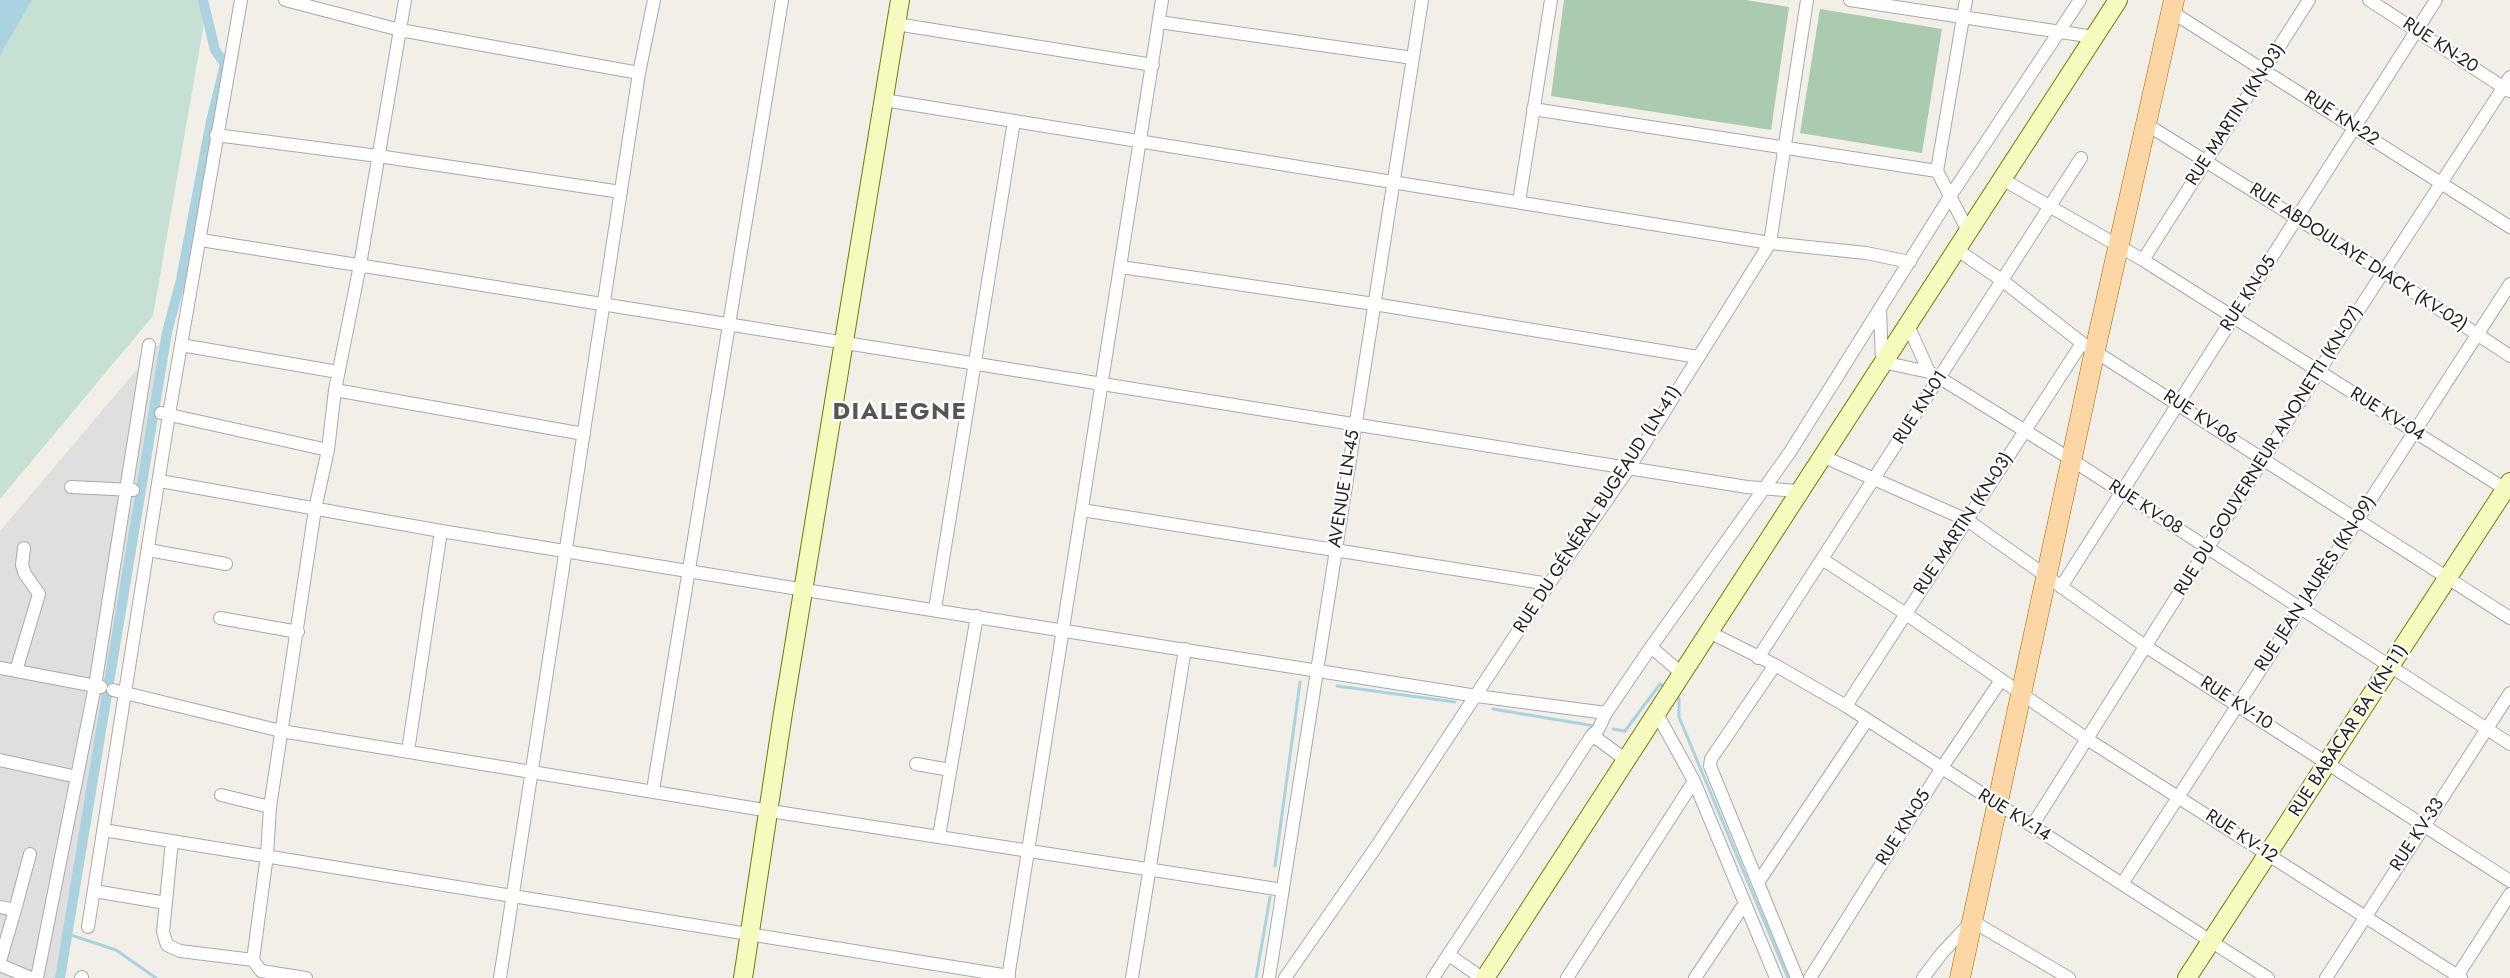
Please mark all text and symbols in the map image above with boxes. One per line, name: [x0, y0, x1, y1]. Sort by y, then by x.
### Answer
street label: RUE KN-20: [2398, 14, 2482, 78]
street label: RUE MARTIN (KN-03): [2182, 40, 2290, 190]
street label: RUE KN-22: [2299, 87, 2383, 151]
street label: RUE ABDOULAYE DIACK (KV-02): [2245, 179, 2471, 337]
street label: RUE KN-05: [2217, 252, 2281, 336]
street label: RUE DU GOUVERNEUR ANONETTI (KN-07): [2170, 302, 2368, 600]
street label: RUE KN-01: [1889, 367, 1953, 449]
street label: RUE DU GÉNÉRAL BUGEAUD (LN-41): [1510, 382, 1686, 638]
street label: RUE KV-04: [2346, 384, 2428, 446]
street label: RUE KV-06: [2159, 386, 2241, 450]
district label: DIALEGNE: [832, 399, 968, 427]
street label: AVENUE LN-45: [1325, 429, 1365, 549]
street label: RUE MARTIN (KN-03): [1910, 449, 2018, 599]
street label: RUE KV-08: [2104, 476, 2186, 540]
street label: RUE JEAN JAURÈS (KN-09): [2251, 492, 2381, 676]
street label: RUE BABACAR BA (KN-11): [2285, 641, 2413, 821]
street label: RUE KV-10: [2196, 673, 2276, 735]
street label: RUE KV-14: [1974, 785, 2054, 847]
street label: RUE KN-05: [1872, 786, 1936, 870]
street label: RUE KV-33: [2386, 794, 2450, 876]
street label: RUE KV-12: [2201, 806, 2281, 868]

